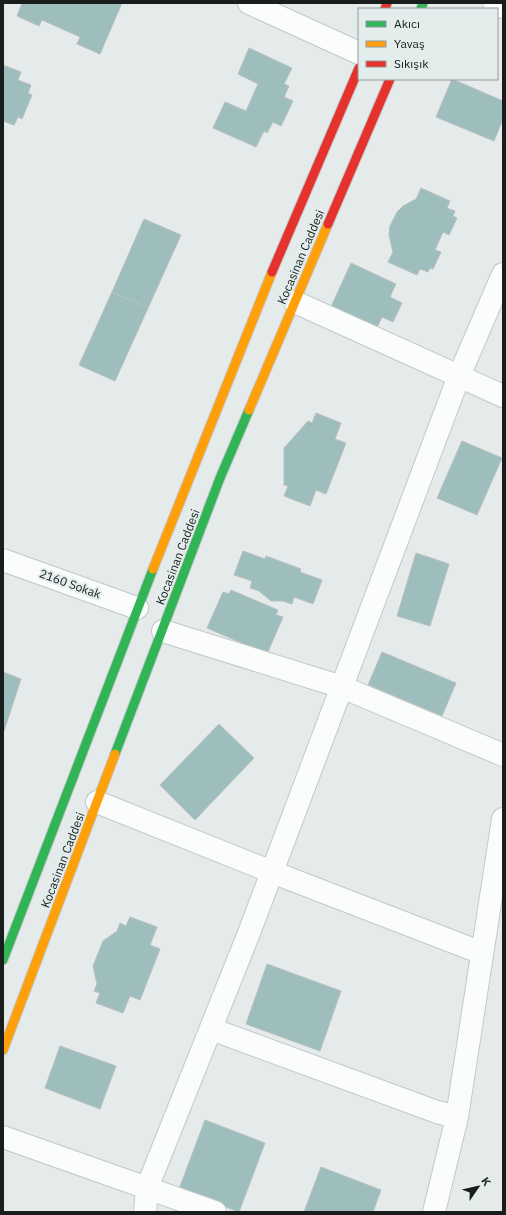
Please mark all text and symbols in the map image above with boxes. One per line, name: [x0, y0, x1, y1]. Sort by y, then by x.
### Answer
legend: [358, 8, 498, 80]
text: Akıcı: [394, 16, 420, 31]
text: Yavaş: [394, 36, 425, 51]
text: Sıkışık: [394, 56, 429, 71]
street label: Kocasinan Caddesi: [274, 207, 327, 306]
street label: Kocasinan Caddesi: [152, 507, 203, 607]
street label: 2160 Sokak: [37, 565, 104, 602]
street label: Kocasinan Caddesi: [37, 810, 88, 910]
north arrow: [458, 1167, 498, 1207]
text: K: [478, 1174, 494, 1189]

